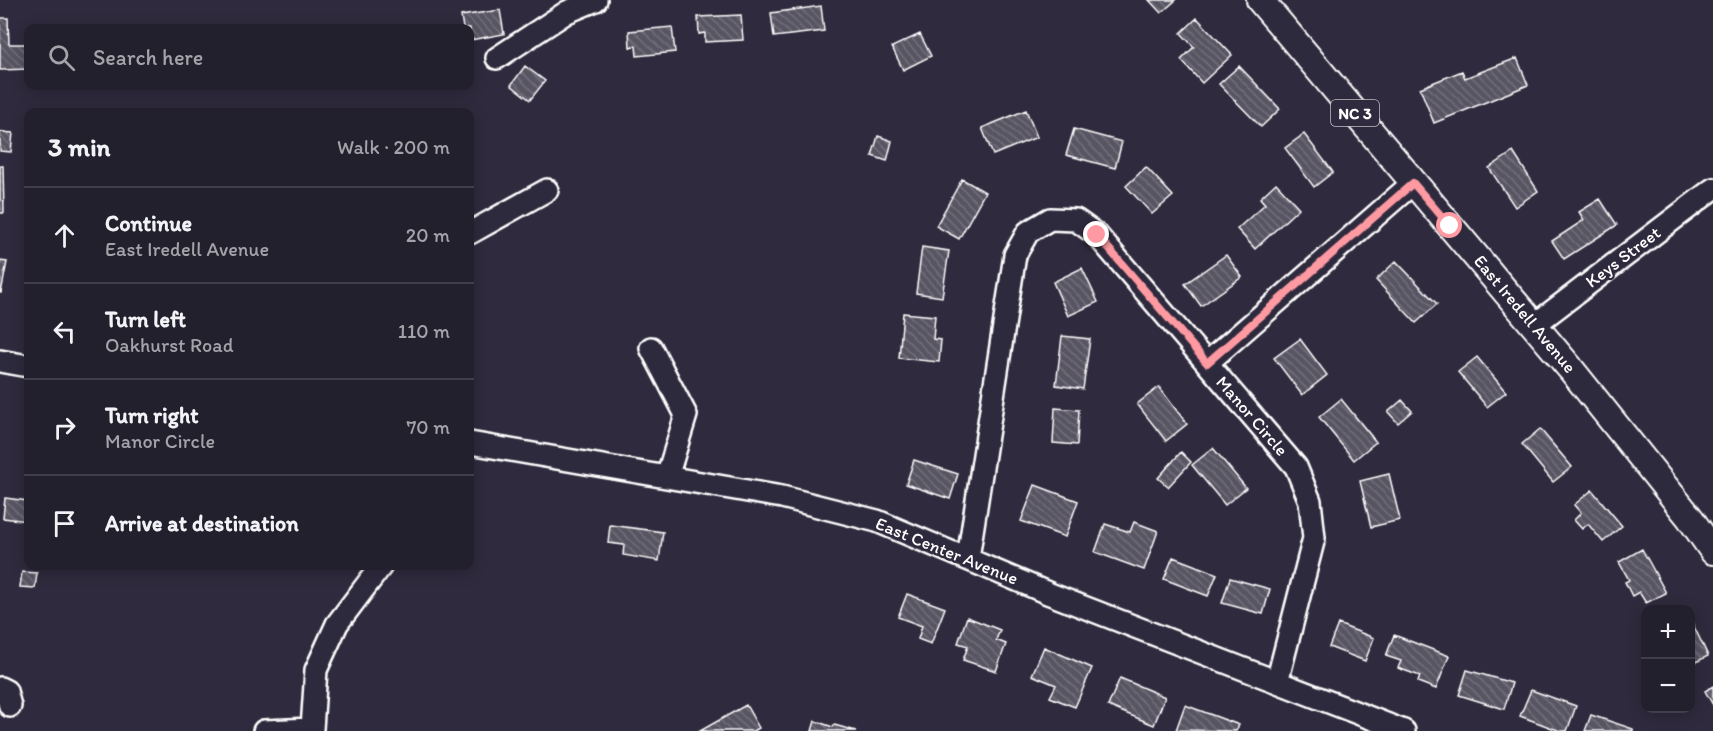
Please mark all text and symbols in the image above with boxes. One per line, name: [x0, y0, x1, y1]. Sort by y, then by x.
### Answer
search box: [24, 24, 474, 90]
icon: search: [45, 41, 78, 74]
text: Search here: [93, 44, 203, 71]
road number: NC 3: [1331, 100, 1379, 126]
text: 3 min: [48, 131, 110, 163]
text: Walk · 200 m: [337, 135, 450, 159]
text: Continue: [105, 210, 192, 237]
route start: [1436, 212, 1462, 238]
icon: ahead: [48, 219, 81, 252]
route end: [1083, 221, 1109, 247]
street label: Keys Street: [1581, 221, 1665, 292]
text: 20 m: [406, 223, 450, 247]
text: East Iredell Avenue: [105, 237, 269, 261]
street label: East Iredell Avenue: [1469, 250, 1581, 378]
text: Turn left: [105, 306, 186, 333]
icon: left: [48, 315, 81, 348]
text: 110 m: [398, 319, 450, 343]
text: Oakhurst Road: [105, 333, 234, 357]
street label: Manor Circle: [1211, 371, 1293, 461]
text: Turn right: [105, 402, 199, 429]
icon: right: [48, 411, 81, 444]
text: 70 m: [406, 415, 450, 439]
text: Manor Circle: [105, 429, 215, 453]
icon: arrive: [48, 507, 81, 540]
text: Arrive at destination: [105, 510, 299, 537]
street label: East Center Avenue: [872, 512, 1022, 590]
map controls: [1641, 605, 1695, 713]
button: +: [1641, 605, 1695, 659]
button: −: [1641, 659, 1695, 713]

